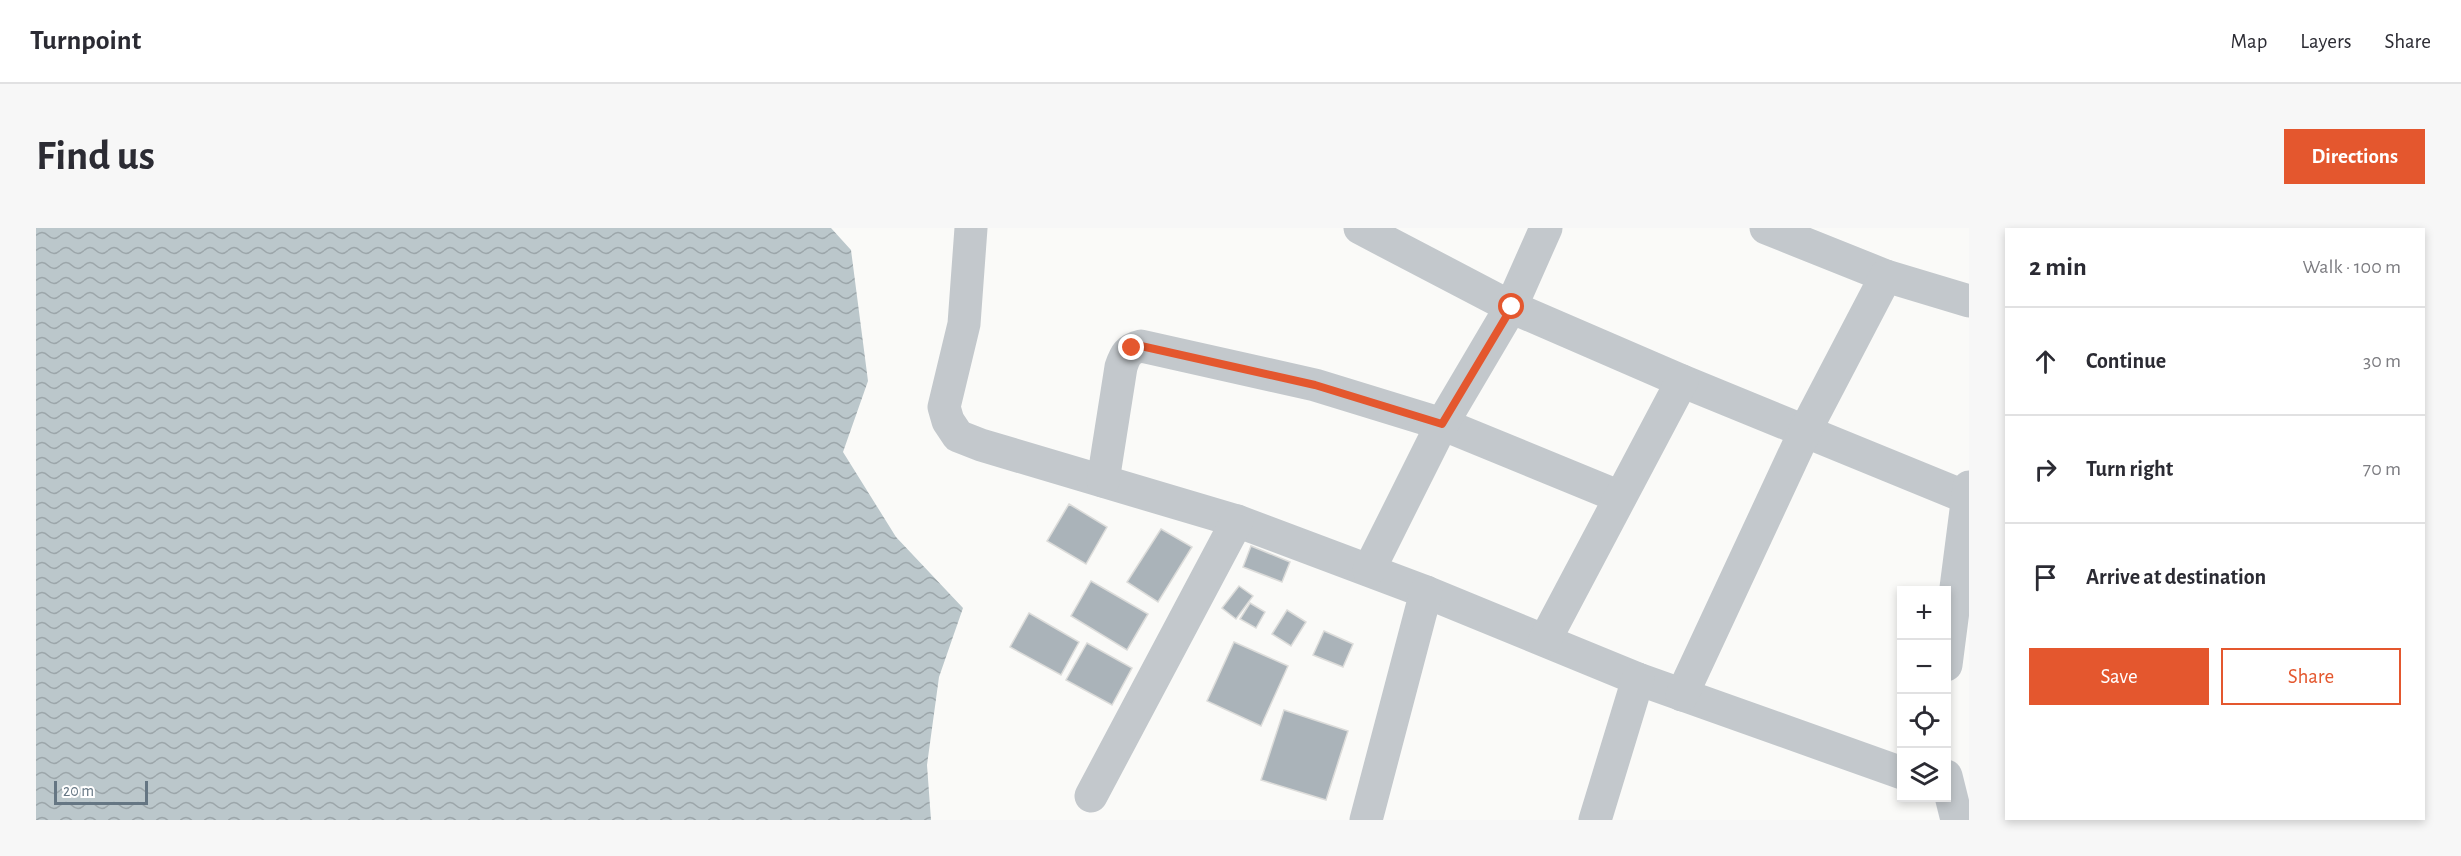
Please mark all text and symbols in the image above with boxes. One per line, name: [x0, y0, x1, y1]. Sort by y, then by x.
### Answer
text: Turnpoint: [30, 27, 141, 55]
text: Map: [2231, 31, 2267, 52]
text: Layers: [2300, 31, 2351, 52]
text: Share: [2384, 31, 2431, 52]
button: Directions: [2284, 129, 2425, 184]
text: Find us: [36, 135, 155, 177]
text: 2 min: [2029, 254, 2087, 280]
text: Walk · 100 m: [2302, 257, 2401, 277]
route start: [1498, 293, 1524, 319]
route end: [1118, 334, 1144, 360]
icon: ahead: [2029, 345, 2062, 378]
text: Continue: [2086, 350, 2166, 372]
text: 30 m: [2363, 351, 2401, 371]
icon: right: [2029, 453, 2062, 486]
text: Turn right: [2086, 458, 2173, 480]
text: 70 m: [2363, 459, 2401, 479]
icon: arrive: [2029, 561, 2062, 594]
text: Arrive at destination: [2086, 566, 2266, 588]
map controls: [1897, 586, 1951, 802]
button: +: [1897, 586, 1951, 640]
button: −: [1897, 640, 1951, 694]
button: Save: [2029, 648, 2209, 705]
button: Share: [2221, 648, 2401, 705]
button: locate: [1897, 694, 1951, 748]
button: layers: [1897, 748, 1951, 802]
scale bar: [54, 778, 148, 806]
text: 20 m: [63, 783, 94, 799]

